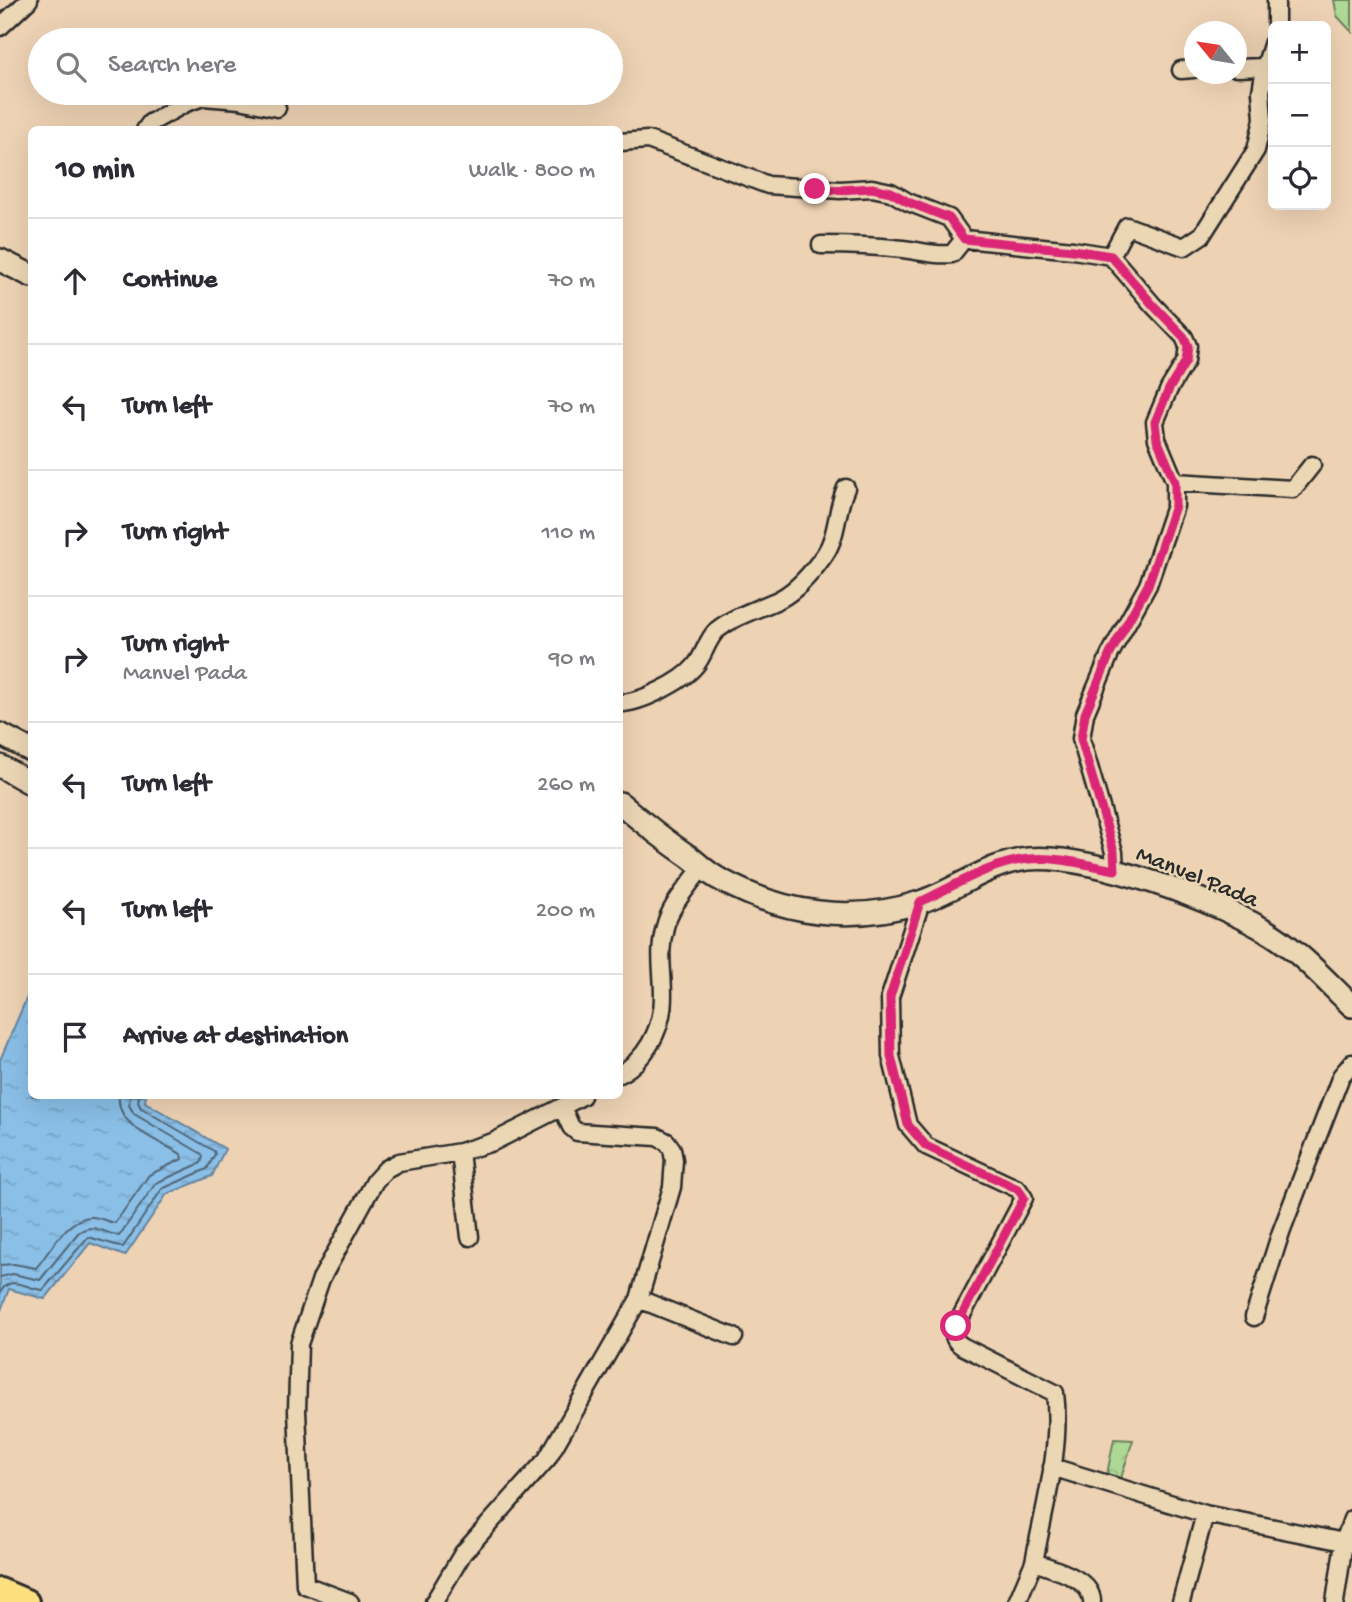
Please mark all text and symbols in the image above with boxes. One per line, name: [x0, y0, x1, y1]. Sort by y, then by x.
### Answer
north arrow: [1184, 21, 1247, 84]
map controls: [1268, 21, 1331, 210]
button: +: [1268, 21, 1331, 84]
search box: [28, 28, 623, 105]
icon: search: [52, 48, 90, 86]
text: Search here: [108, 51, 236, 82]
button: −: [1268, 84, 1331, 147]
button: locate: [1268, 147, 1331, 210]
text: 10 min: [56, 154, 134, 189]
text: Walk · 800 m: [469, 158, 595, 185]
route end: [799, 173, 830, 204]
icon: ahead: [56, 262, 94, 300]
text: Continue: [123, 266, 217, 297]
text: 70 m: [548, 268, 595, 295]
icon: left: [56, 388, 94, 426]
text: Turn left: [123, 392, 211, 423]
text: 70 m: [548, 394, 595, 421]
icon: right: [56, 514, 94, 552]
text: Turn right: [123, 518, 227, 549]
text: 110 m: [542, 520, 595, 547]
text: Turn right: [123, 630, 227, 661]
icon: right: [56, 640, 94, 678]
text: 90 m: [549, 646, 595, 673]
text: Manvel Pada: [123, 661, 247, 688]
icon: left: [56, 766, 94, 804]
text: Turn left: [123, 770, 211, 801]
text: 260 m: [537, 772, 595, 799]
street label: Manvel Pada: [1131, 841, 1263, 916]
icon: left: [56, 892, 94, 930]
text: Turn left: [123, 896, 211, 927]
text: 200 m: [536, 898, 595, 925]
icon: arrive: [56, 1018, 94, 1056]
text: Arrive at destination: [123, 1022, 348, 1053]
route start: [940, 1310, 971, 1341]

